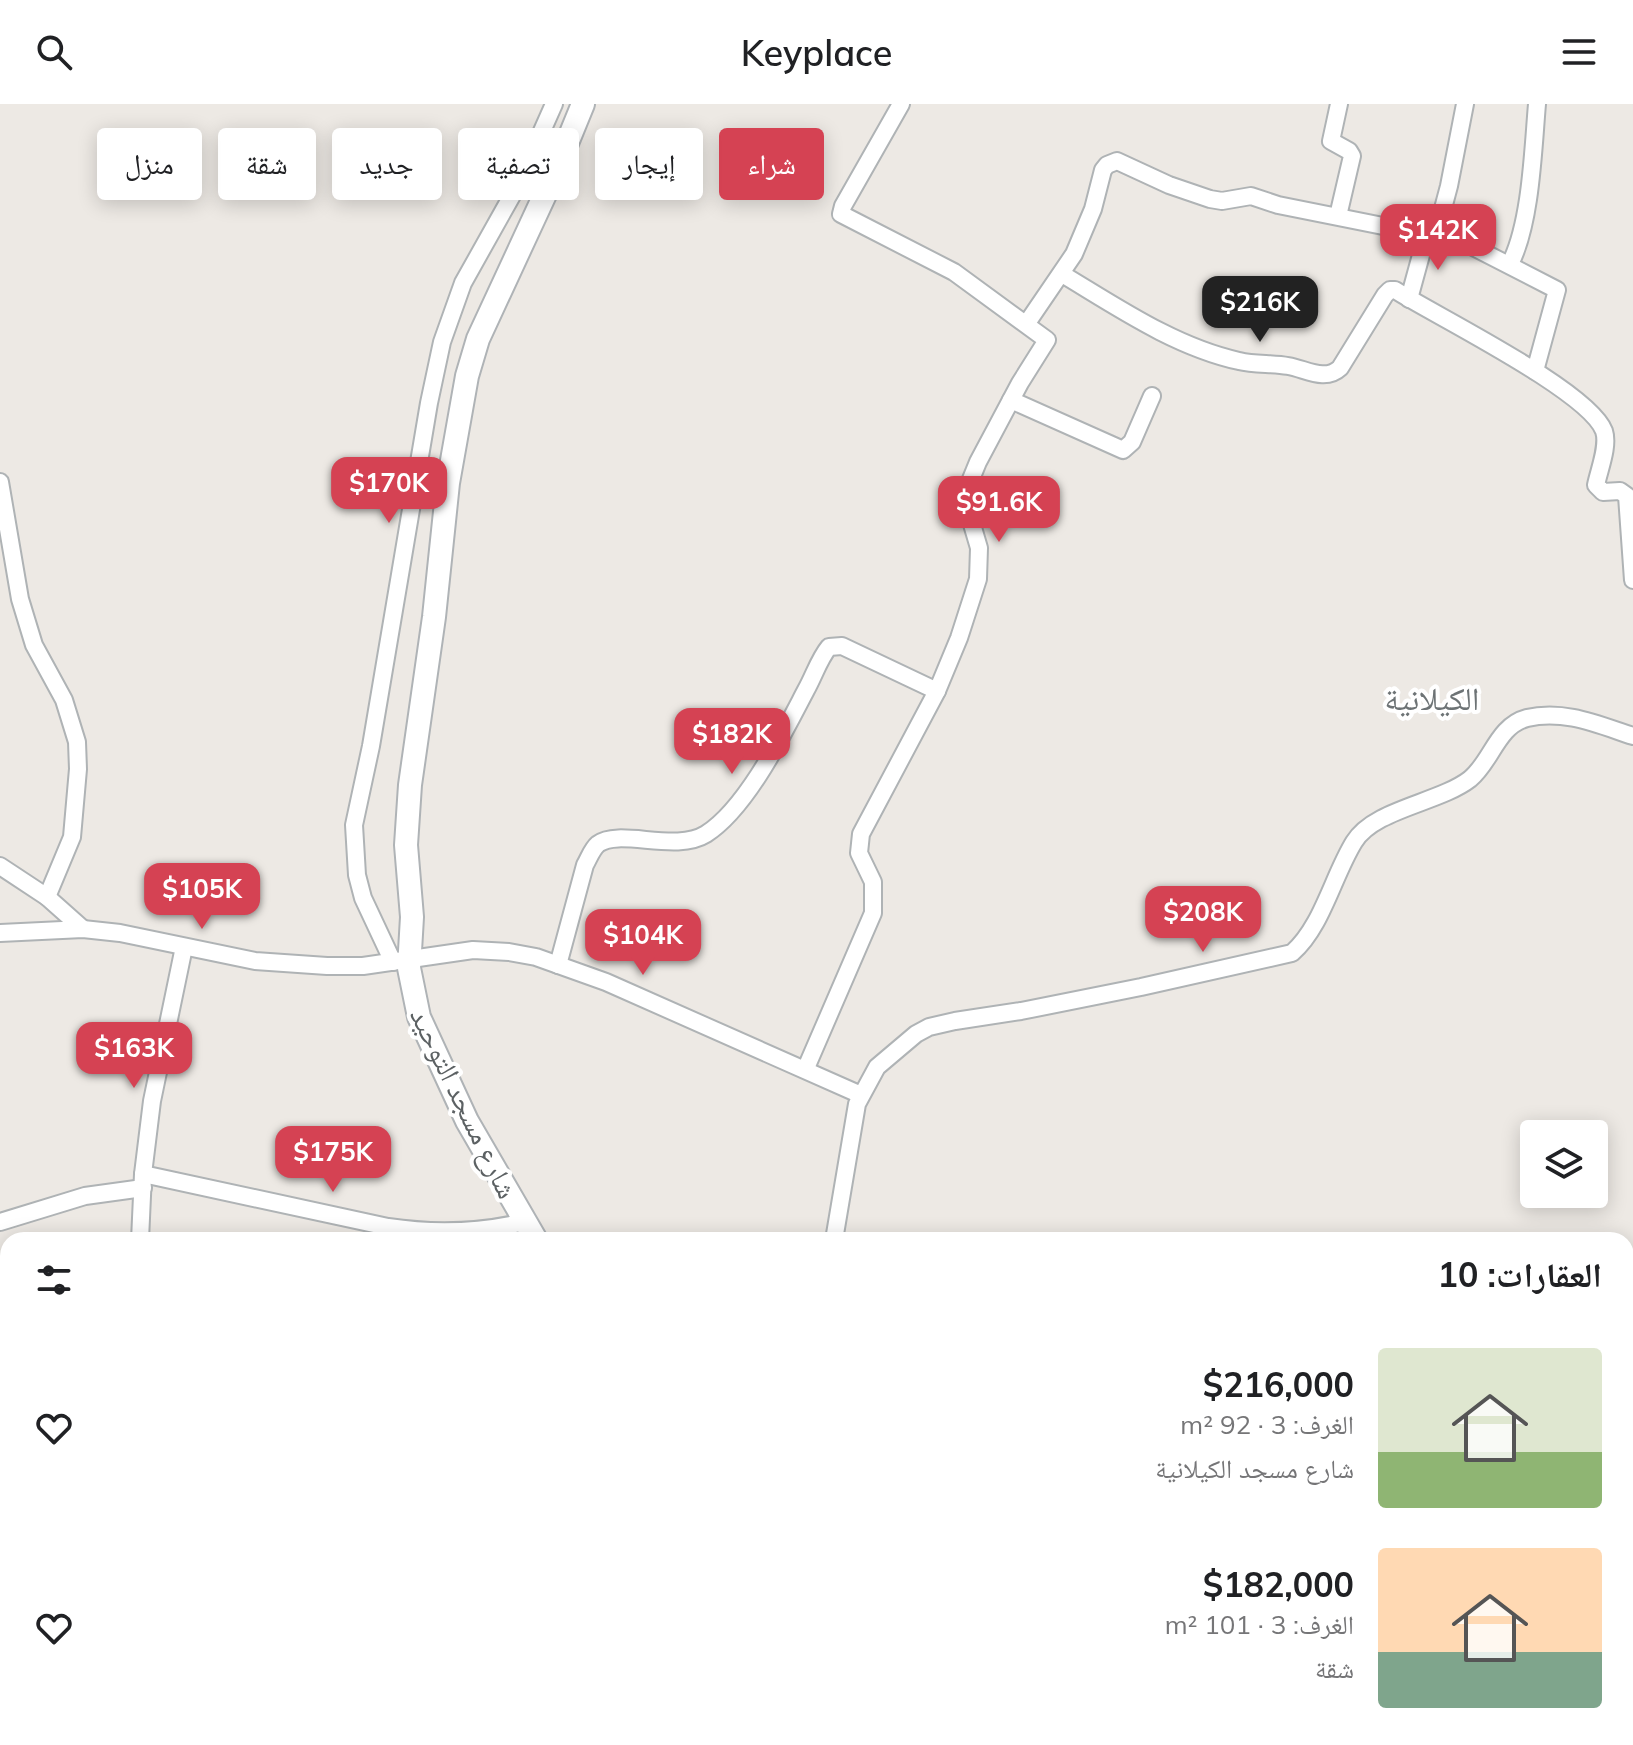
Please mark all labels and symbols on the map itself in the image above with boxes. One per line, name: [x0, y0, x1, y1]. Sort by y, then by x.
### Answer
pin: $142K: [1382, 204, 1494, 272]
pin: $216K: [1204, 276, 1316, 344]
pin: $170K: [333, 457, 445, 525]
pin: $91.6K: [934, 476, 1064, 544]
district label: الكيلانية: [1385, 678, 1479, 718]
pin: $182K: [676, 708, 788, 776]
pin: $105K: [146, 863, 258, 931]
pin: $208K: [1147, 886, 1259, 954]
pin: $104K: [587, 909, 699, 977]
street label: شارع مسجد التوحيد: [402, 1002, 526, 1204]
pin: $163K: [78, 1022, 190, 1090]
pin: $175K: [277, 1126, 389, 1194]

